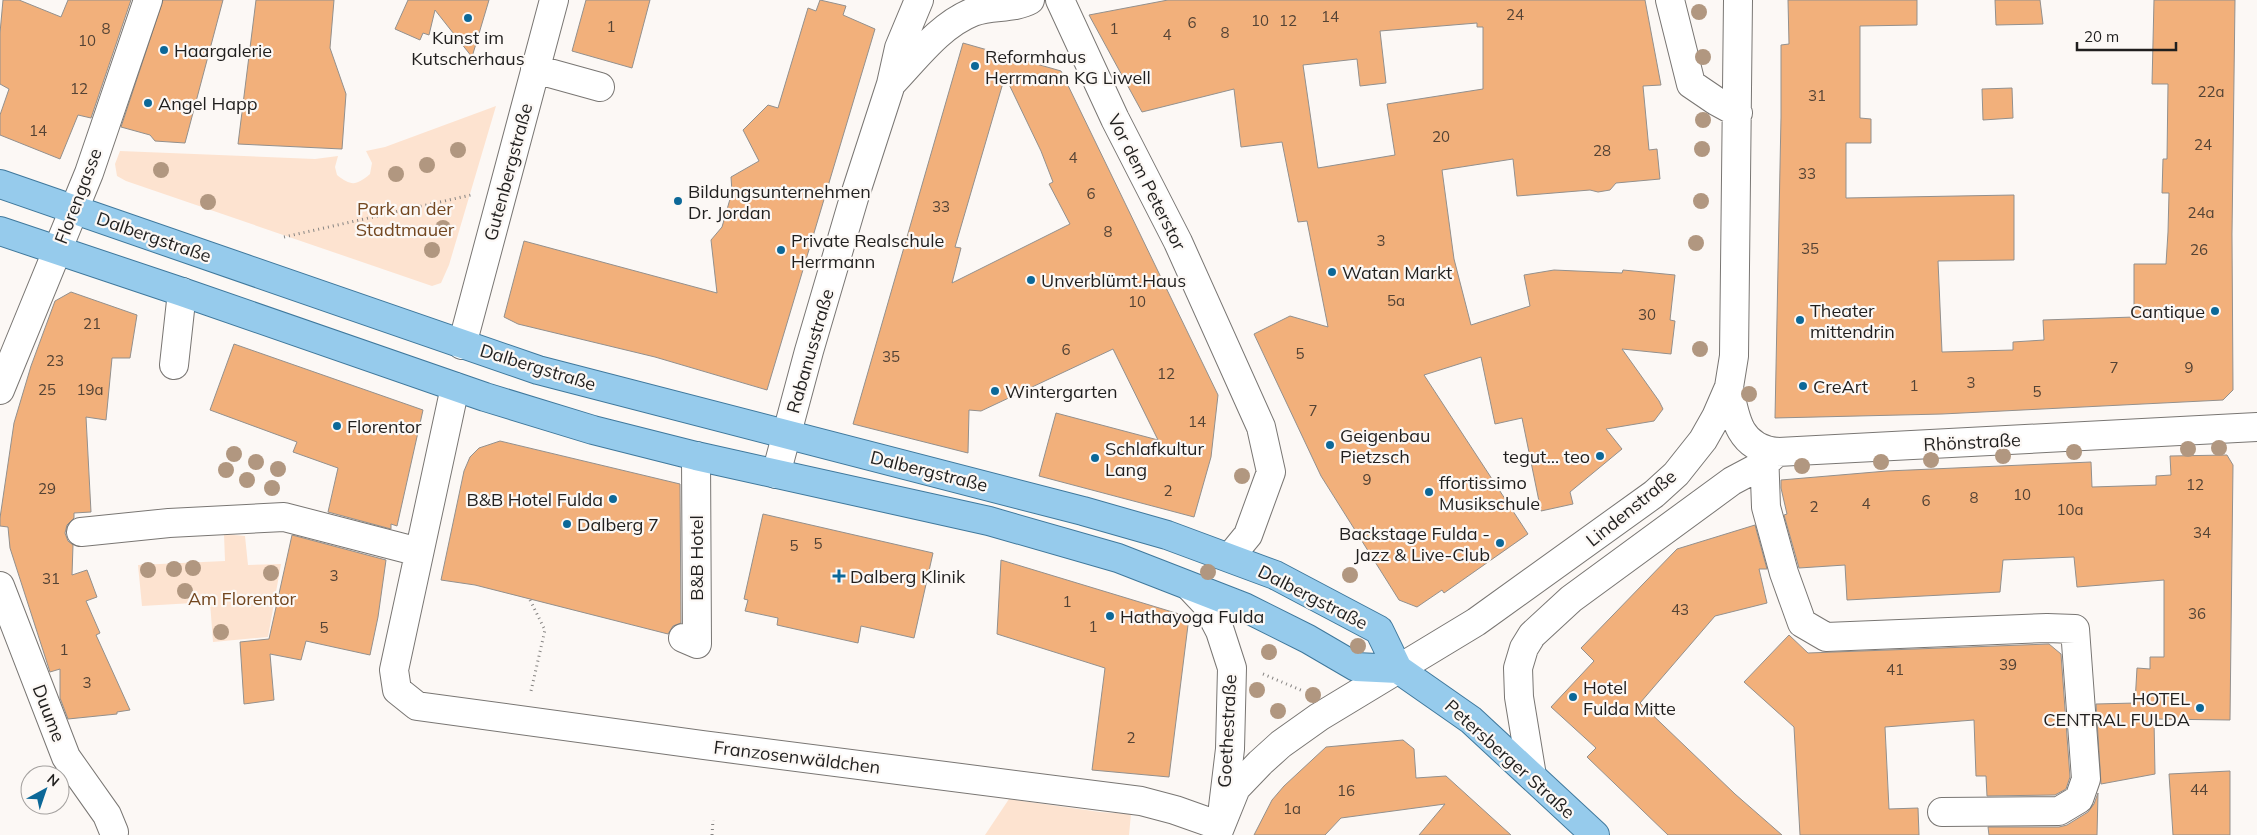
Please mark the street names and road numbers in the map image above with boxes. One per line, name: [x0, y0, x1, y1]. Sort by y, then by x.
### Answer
street label: Gutenbergstraße: [479, 101, 537, 243]
street label: Vor dem Peterstor: [1103, 110, 1191, 254]
street label: Florengasse: [49, 145, 107, 247]
street label: Dalbergstraße: [94, 207, 214, 267]
street label: Rabanusstraße: [781, 286, 839, 416]
street label: Dalbergstraße: [477, 338, 599, 396]
street label: Rhönstraße: [1923, 428, 2021, 456]
street label: Dalbergstraße: [868, 445, 990, 497]
street label: Lindenstraße: [1581, 465, 1681, 551]
street label: B&B Hotel: [685, 515, 708, 601]
street label: Dalbergstraße: [1254, 560, 1372, 634]
street label: Goethestraße: [1213, 674, 1241, 788]
street label: Duume: [28, 681, 70, 745]
street label: Petersberger Straße: [1440, 694, 1580, 824]
street label: Franzosenwäldchen: [712, 735, 882, 779]

